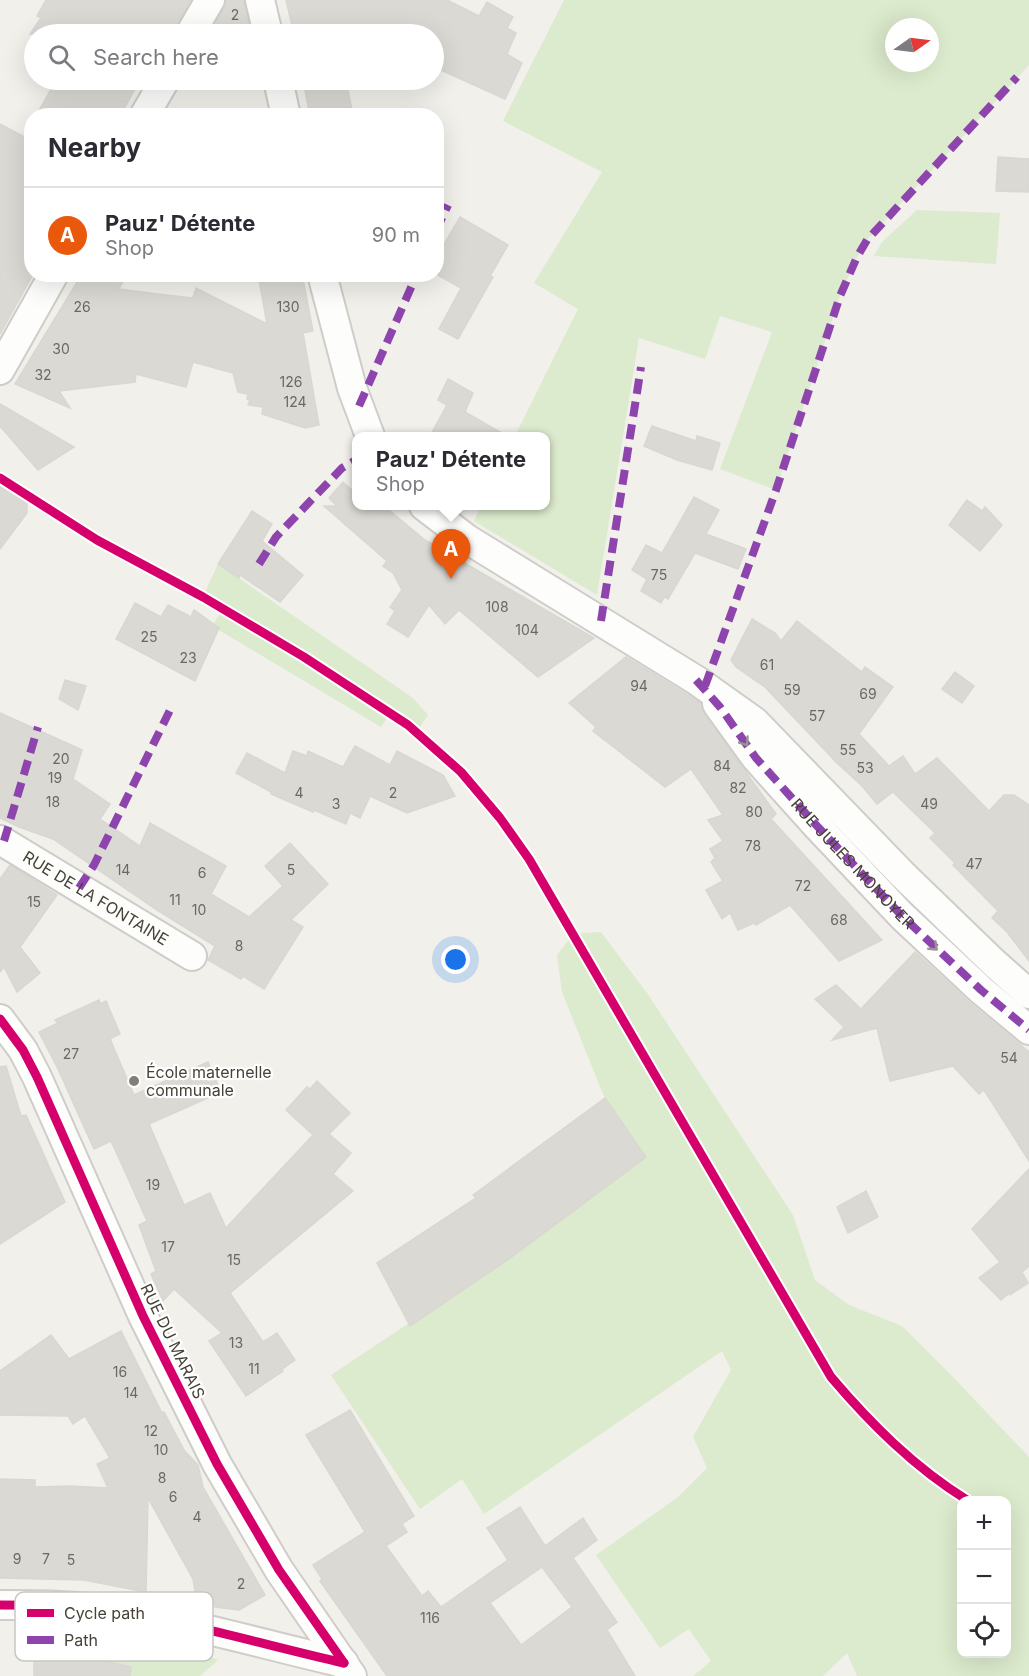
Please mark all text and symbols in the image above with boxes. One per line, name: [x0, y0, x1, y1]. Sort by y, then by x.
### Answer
house number: 2: [231, 6, 239, 23]
north arrow: [885, 18, 939, 72]
search box: [24, 24, 444, 90]
icon: search: [45, 41, 78, 74]
text: Search here: [93, 44, 219, 70]
text: Nearby: [48, 132, 141, 163]
text: Pauz' Détente: [105, 210, 255, 236]
text: A: [60, 223, 75, 247]
text: 90 m: [372, 223, 420, 247]
text: Shop: [105, 236, 154, 260]
house number: 26: [73, 298, 91, 315]
house number: 130: [276, 298, 300, 315]
house number: 30: [52, 340, 70, 357]
house number: 32: [34, 366, 52, 383]
house number: 126: [280, 373, 302, 390]
house number: 124: [283, 393, 307, 410]
popup: [352, 432, 550, 510]
text: Pauz' Détente: [376, 446, 526, 472]
text: Shop: [376, 472, 425, 496]
pin: A: [432, 530, 470, 579]
house number: 75: [651, 566, 667, 583]
house number: 108: [485, 598, 509, 615]
house number: 104: [515, 621, 539, 638]
house number: 25: [140, 628, 158, 645]
house number: 23: [179, 649, 197, 666]
house number: 61: [760, 656, 774, 673]
house number: 94: [630, 677, 648, 694]
house number: 59: [783, 681, 801, 698]
house number: 69: [859, 685, 877, 702]
house number: 57: [809, 707, 825, 724]
one-way arrow: [738, 736, 749, 747]
house number: 55: [839, 741, 857, 758]
house number: 20: [52, 750, 70, 767]
house number: 84: [713, 757, 731, 774]
house number: 53: [856, 759, 874, 776]
house number: 19: [48, 769, 62, 786]
house number: 82: [729, 779, 747, 796]
house number: 4: [294, 784, 304, 801]
house number: 2: [389, 784, 397, 801]
house number: 18: [46, 793, 60, 810]
street label: RUE JULES MONOYER: [787, 794, 919, 933]
house number: 3: [332, 795, 340, 812]
house number: 49: [920, 795, 938, 812]
house number: 80: [745, 803, 763, 820]
house number: 78: [745, 837, 761, 854]
street label: RUE DE LA FONTAINE: [20, 846, 172, 949]
house number: 47: [966, 855, 983, 872]
house number: 14: [116, 861, 130, 878]
house number: 5: [287, 861, 295, 878]
house number: 6: [198, 864, 206, 881]
house number: 72: [795, 877, 811, 894]
house number: 11: [169, 891, 181, 908]
house number: 15: [27, 893, 41, 910]
house number: 10: [192, 901, 206, 918]
house number: 68: [830, 911, 848, 928]
house number: 8: [235, 937, 243, 954]
one-way arrow: [927, 939, 938, 950]
your location: [441, 945, 470, 974]
house number: 27: [63, 1045, 79, 1062]
house number: 54: [1000, 1049, 1018, 1066]
place label: École maternelle communale: [146, 1062, 272, 1100]
marker: École maternelle communale: [127, 1074, 141, 1088]
house number: 19: [146, 1176, 160, 1193]
house number: 17: [161, 1238, 175, 1255]
house number: 15: [227, 1251, 241, 1268]
street label: RUE DU MARAIS: [136, 1280, 210, 1402]
house number: 13: [229, 1334, 243, 1351]
house number: 11: [248, 1360, 260, 1377]
house number: 16: [113, 1363, 127, 1380]
house number: 14: [124, 1384, 138, 1401]
house number: 12: [144, 1422, 158, 1439]
house number: 10: [154, 1441, 168, 1458]
house number: 8: [158, 1469, 166, 1486]
house number: 6: [169, 1488, 177, 1505]
map controls: [957, 1496, 1011, 1658]
button: +: [957, 1496, 1011, 1550]
house number: 4: [192, 1508, 202, 1525]
house number: 9: [13, 1550, 21, 1567]
house number: 7: [42, 1550, 50, 1567]
button: −: [957, 1550, 1011, 1604]
house number: 5: [67, 1551, 75, 1568]
house number: 2: [237, 1575, 245, 1592]
legend: [15, 1592, 213, 1661]
text: Cycle path: [64, 1603, 145, 1623]
button: locate: [957, 1604, 1011, 1658]
house number: 116: [420, 1609, 440, 1626]
text: Path: [64, 1630, 98, 1650]

